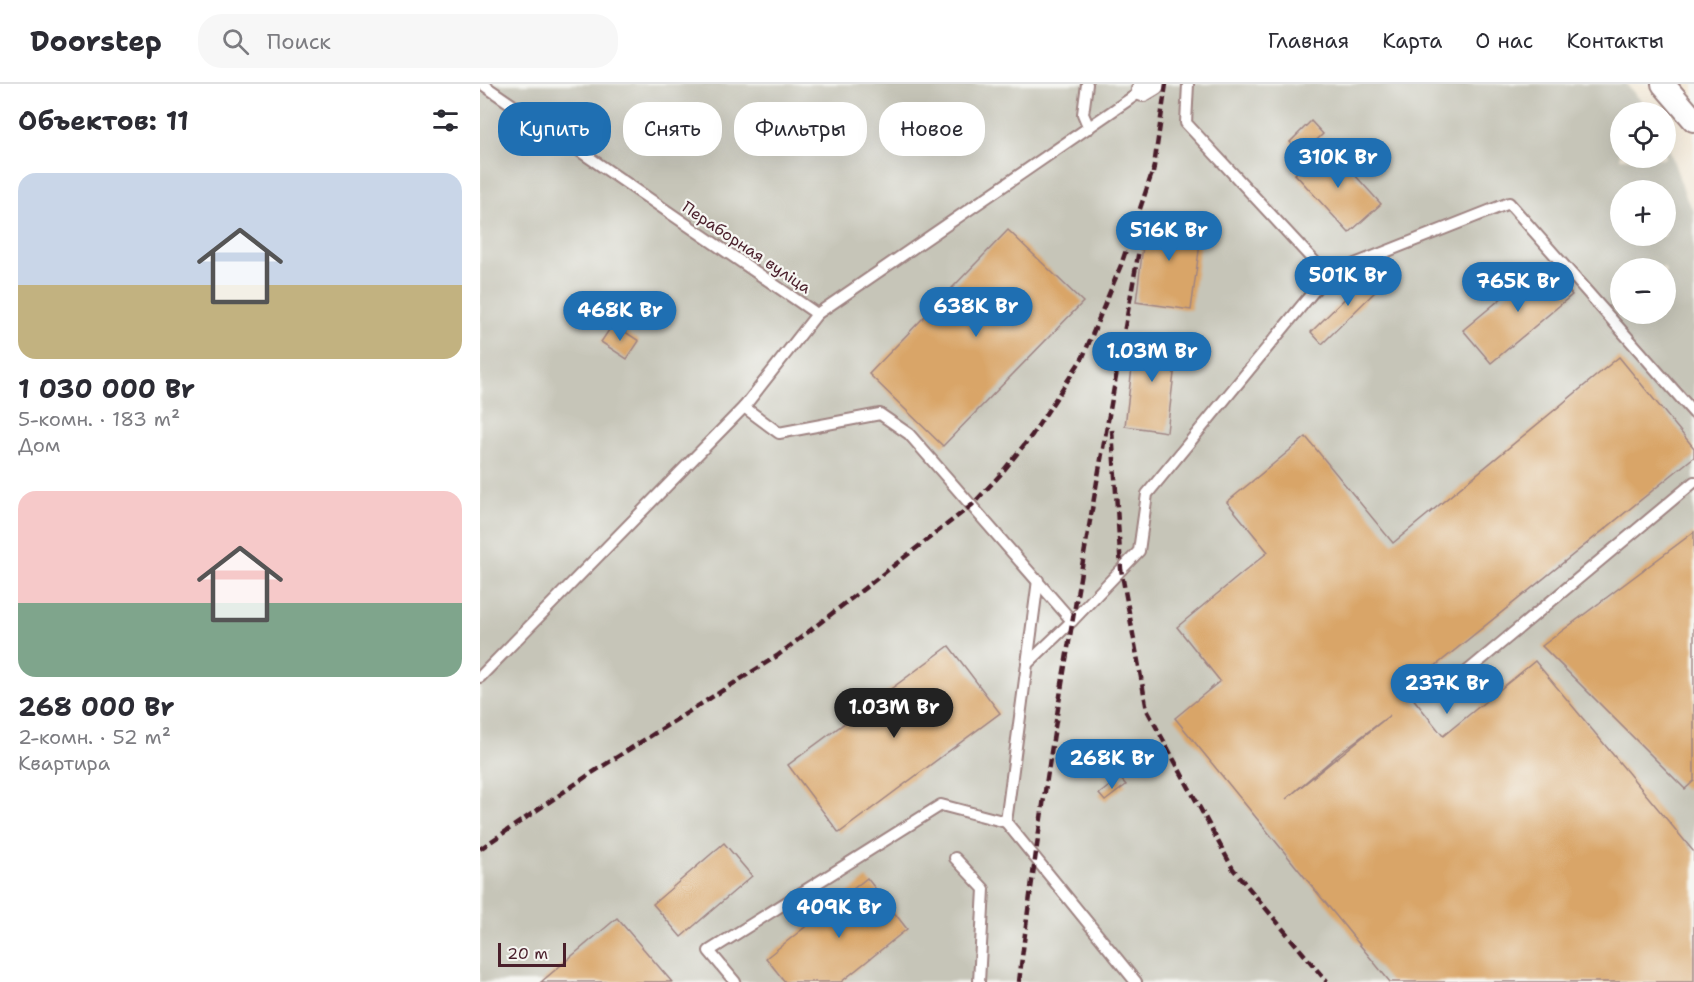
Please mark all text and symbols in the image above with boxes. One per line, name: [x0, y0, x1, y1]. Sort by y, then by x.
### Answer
search box: [198, 14, 618, 68]
text: Doorstep: [30, 22, 162, 60]
icon: search: [219, 25, 252, 58]
text: Поиск: [267, 27, 331, 56]
text: Главная: [1268, 27, 1349, 55]
text: Карта: [1382, 27, 1442, 55]
text: О нас: [1475, 27, 1533, 55]
text: Контакты: [1566, 27, 1664, 55]
chip: Купить: [498, 102, 611, 156]
chip: Снять: [623, 102, 722, 156]
chip: Фильтры: [734, 102, 867, 156]
chip: Новое: [879, 102, 985, 156]
map controls: [1610, 102, 1676, 324]
button: locate: [1610, 102, 1676, 168]
text: Объектов: 11: [18, 103, 189, 138]
icon: filters: [429, 104, 462, 137]
pin: 310K Br: [1283, 138, 1393, 189]
text: 310K Br: [1298, 144, 1378, 170]
button: +: [1610, 180, 1676, 246]
street label: Пераборная вуліца: [678, 196, 815, 298]
pin: 516K Br: [1114, 211, 1224, 262]
icon: home: [186, 212, 294, 320]
text: 516K Br: [1130, 217, 1208, 243]
pin: 501K Br: [1293, 256, 1403, 307]
button: −: [1610, 258, 1676, 324]
text: 501K Br: [1309, 262, 1387, 288]
pin: 765K Br: [1463, 262, 1573, 313]
text: 765K Br: [1476, 268, 1560, 294]
pin: 638K Br: [921, 287, 1031, 338]
pin: 468K Br: [565, 291, 675, 342]
text: 638K Br: [934, 293, 1018, 319]
text: 468K Br: [577, 297, 663, 323]
pin: 1.03M Br: [1090, 332, 1214, 383]
text: 1.03M Br: [1106, 338, 1198, 364]
text: 1 030 000 Br: [18, 371, 195, 406]
text: 5-комн. · 183 m²: [18, 406, 180, 432]
text: Дом: [18, 432, 60, 458]
icon: home: [186, 530, 294, 638]
pin: 237K Br: [1392, 664, 1502, 715]
text: 237K Br: [1405, 670, 1489, 696]
pin: 1.03M Br: [832, 688, 956, 739]
text: 268 000 Br: [18, 689, 174, 724]
text: 1.03M Br: [848, 694, 940, 720]
text: 2-комн. · 52 m²: [18, 724, 171, 750]
pin: 268K Br: [1057, 739, 1167, 790]
text: 268K Br: [1069, 745, 1155, 771]
text: Квартира: [18, 750, 110, 776]
pin: 409K Br: [784, 888, 894, 939]
text: 409K Br: [796, 894, 882, 920]
scale bar: [498, 940, 566, 968]
text: 20 m: [507, 943, 548, 964]

